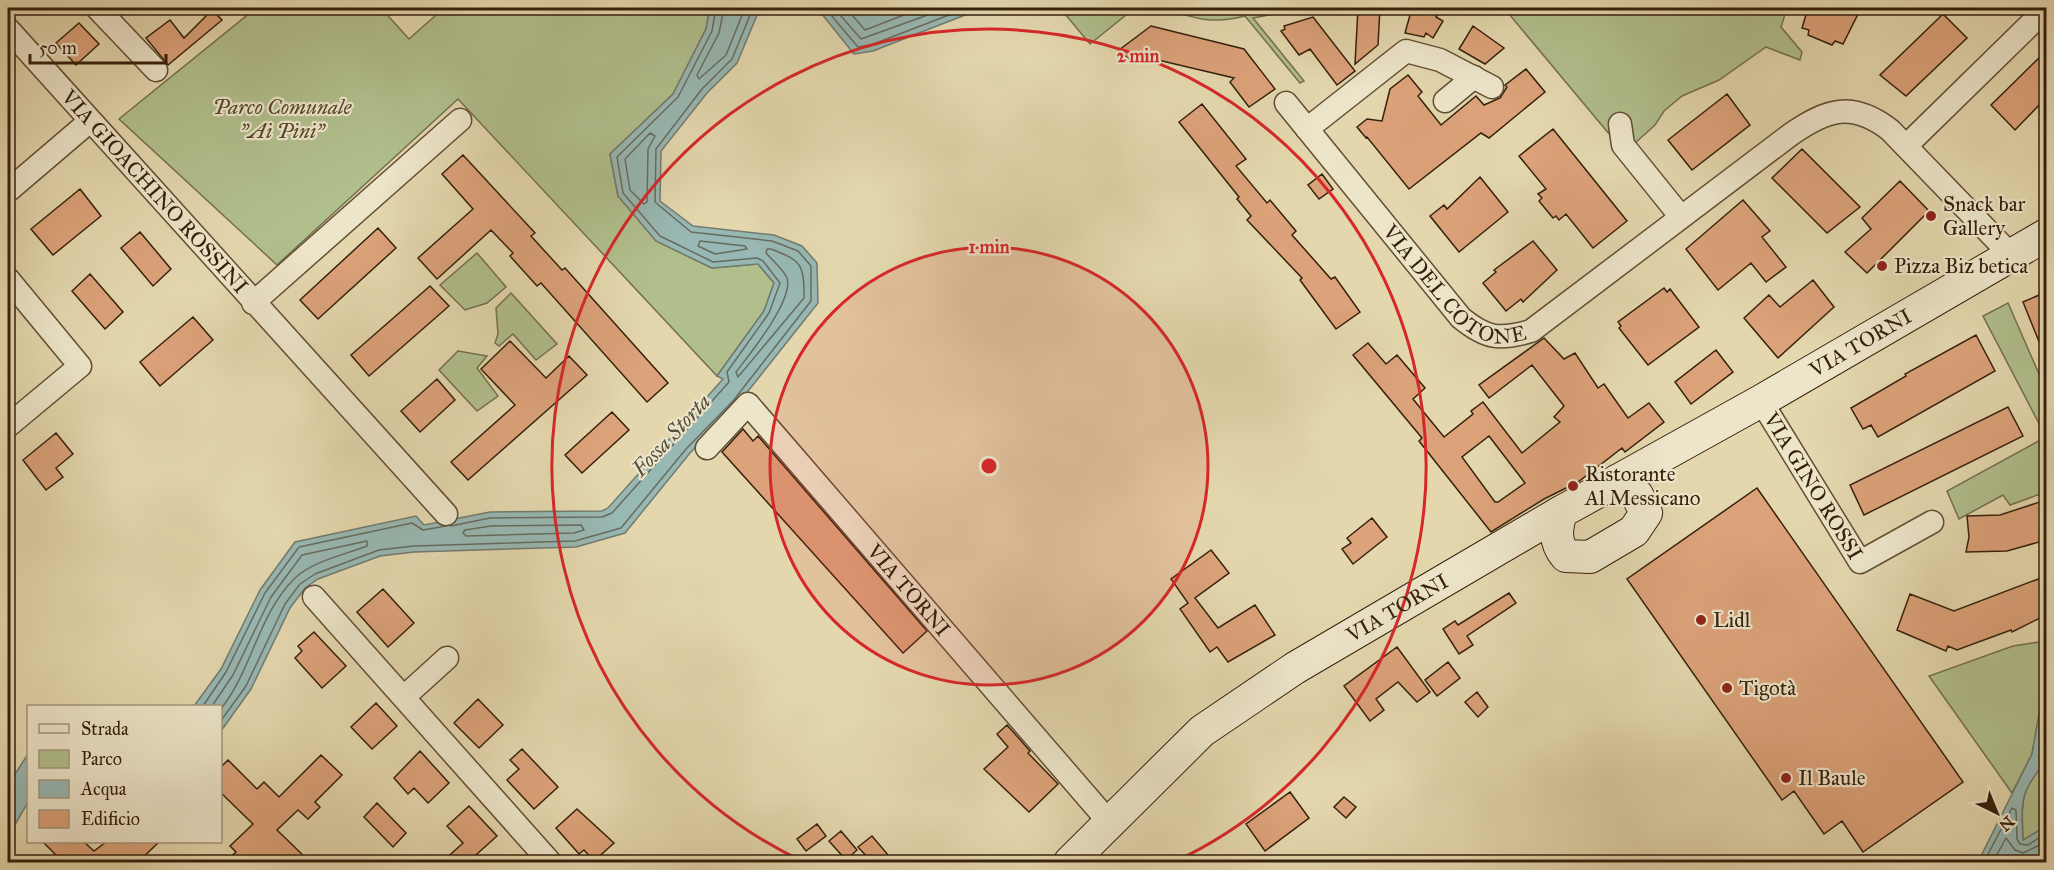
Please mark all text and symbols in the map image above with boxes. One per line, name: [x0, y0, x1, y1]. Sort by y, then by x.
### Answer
scale bar: [30, 27, 166, 65]
text: 50 m: [39, 37, 77, 59]
text: 2 min: [1117, 45, 1160, 67]
street label: VIA GIOACHINO ROSSINI: [55, 83, 254, 299]
park label: Parco Comunale "Ai Pini": [213, 94, 352, 144]
place label: Snack bar Gallery: [1943, 191, 2026, 241]
marker: Snack bar Gallery: [1924, 209, 1938, 223]
street label: VIA DEL COTONE: [1377, 218, 1529, 350]
text: 1 min: [969, 236, 1010, 258]
place label: Pizza Biz betica: [1894, 253, 2028, 279]
marker: Pizza Biz betica: [1875, 259, 1889, 273]
street label: VIA TORNI: [1804, 303, 1916, 383]
water label: Fossa Storta: [625, 388, 716, 483]
street label: VIA GINO ROSSI: [1758, 407, 1869, 565]
centre of rings: [979, 456, 999, 476]
place label: Ristorante Al Messicano: [1584, 461, 1701, 511]
marker: Ristorante Al Messicano: [1566, 479, 1580, 493]
street label: VIA TORNI: [861, 538, 956, 642]
street label: VIA TORNI: [1341, 568, 1453, 649]
place label: Lidl: [1713, 607, 1751, 633]
marker: Lidl: [1694, 613, 1708, 627]
place label: Tigotà: [1739, 675, 1796, 701]
marker: Tigotà: [1720, 681, 1734, 695]
legend: [27, 705, 222, 843]
text: Strada: [81, 718, 129, 740]
text: Parco: [81, 748, 122, 770]
place label: Il Baule: [1798, 765, 1866, 791]
marker: Il Baule: [1779, 771, 1793, 785]
text: Acqua: [80, 778, 127, 801]
north arrow: [1967, 783, 2027, 843]
text: Edificio: [81, 808, 140, 830]
text: N: [1995, 812, 2018, 835]

